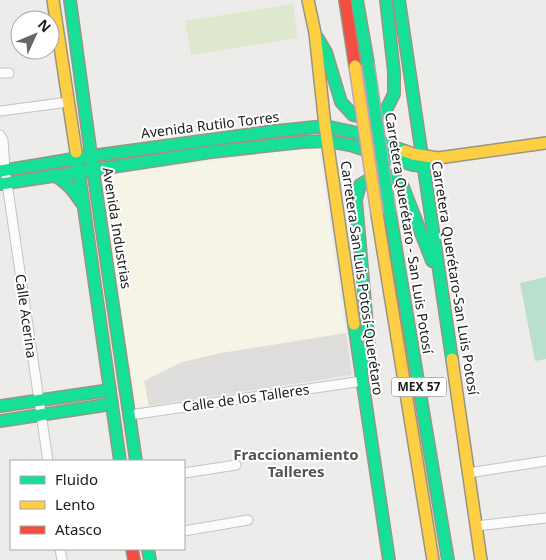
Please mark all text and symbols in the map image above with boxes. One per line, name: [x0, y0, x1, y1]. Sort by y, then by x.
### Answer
north arrow: [10, 10, 60, 60]
text: N: [34, 15, 56, 36]
street label: Avenida Rutilo Torres: [140, 107, 280, 142]
street label: Carretera Querétaro - San Luis Potosí: [381, 111, 438, 355]
street label: Carretera San Luis Potosí-Querétaro: [337, 159, 388, 396]
street label: Carretera Querétaro-San Luis Potosí: [428, 160, 483, 397]
street label: Avenida Industrias: [99, 166, 137, 290]
street label: Calle Acerina: [11, 273, 42, 359]
road number: MEX 57: [392, 378, 446, 397]
street label: Calle de los Talleres: [181, 379, 311, 416]
district label: Fraccionamiento Talleres: [233, 444, 359, 481]
legend: [10, 460, 185, 550]
text: Fluido: [55, 469, 98, 489]
text: Lento: [55, 494, 95, 514]
text: Atasco: [55, 519, 102, 539]

